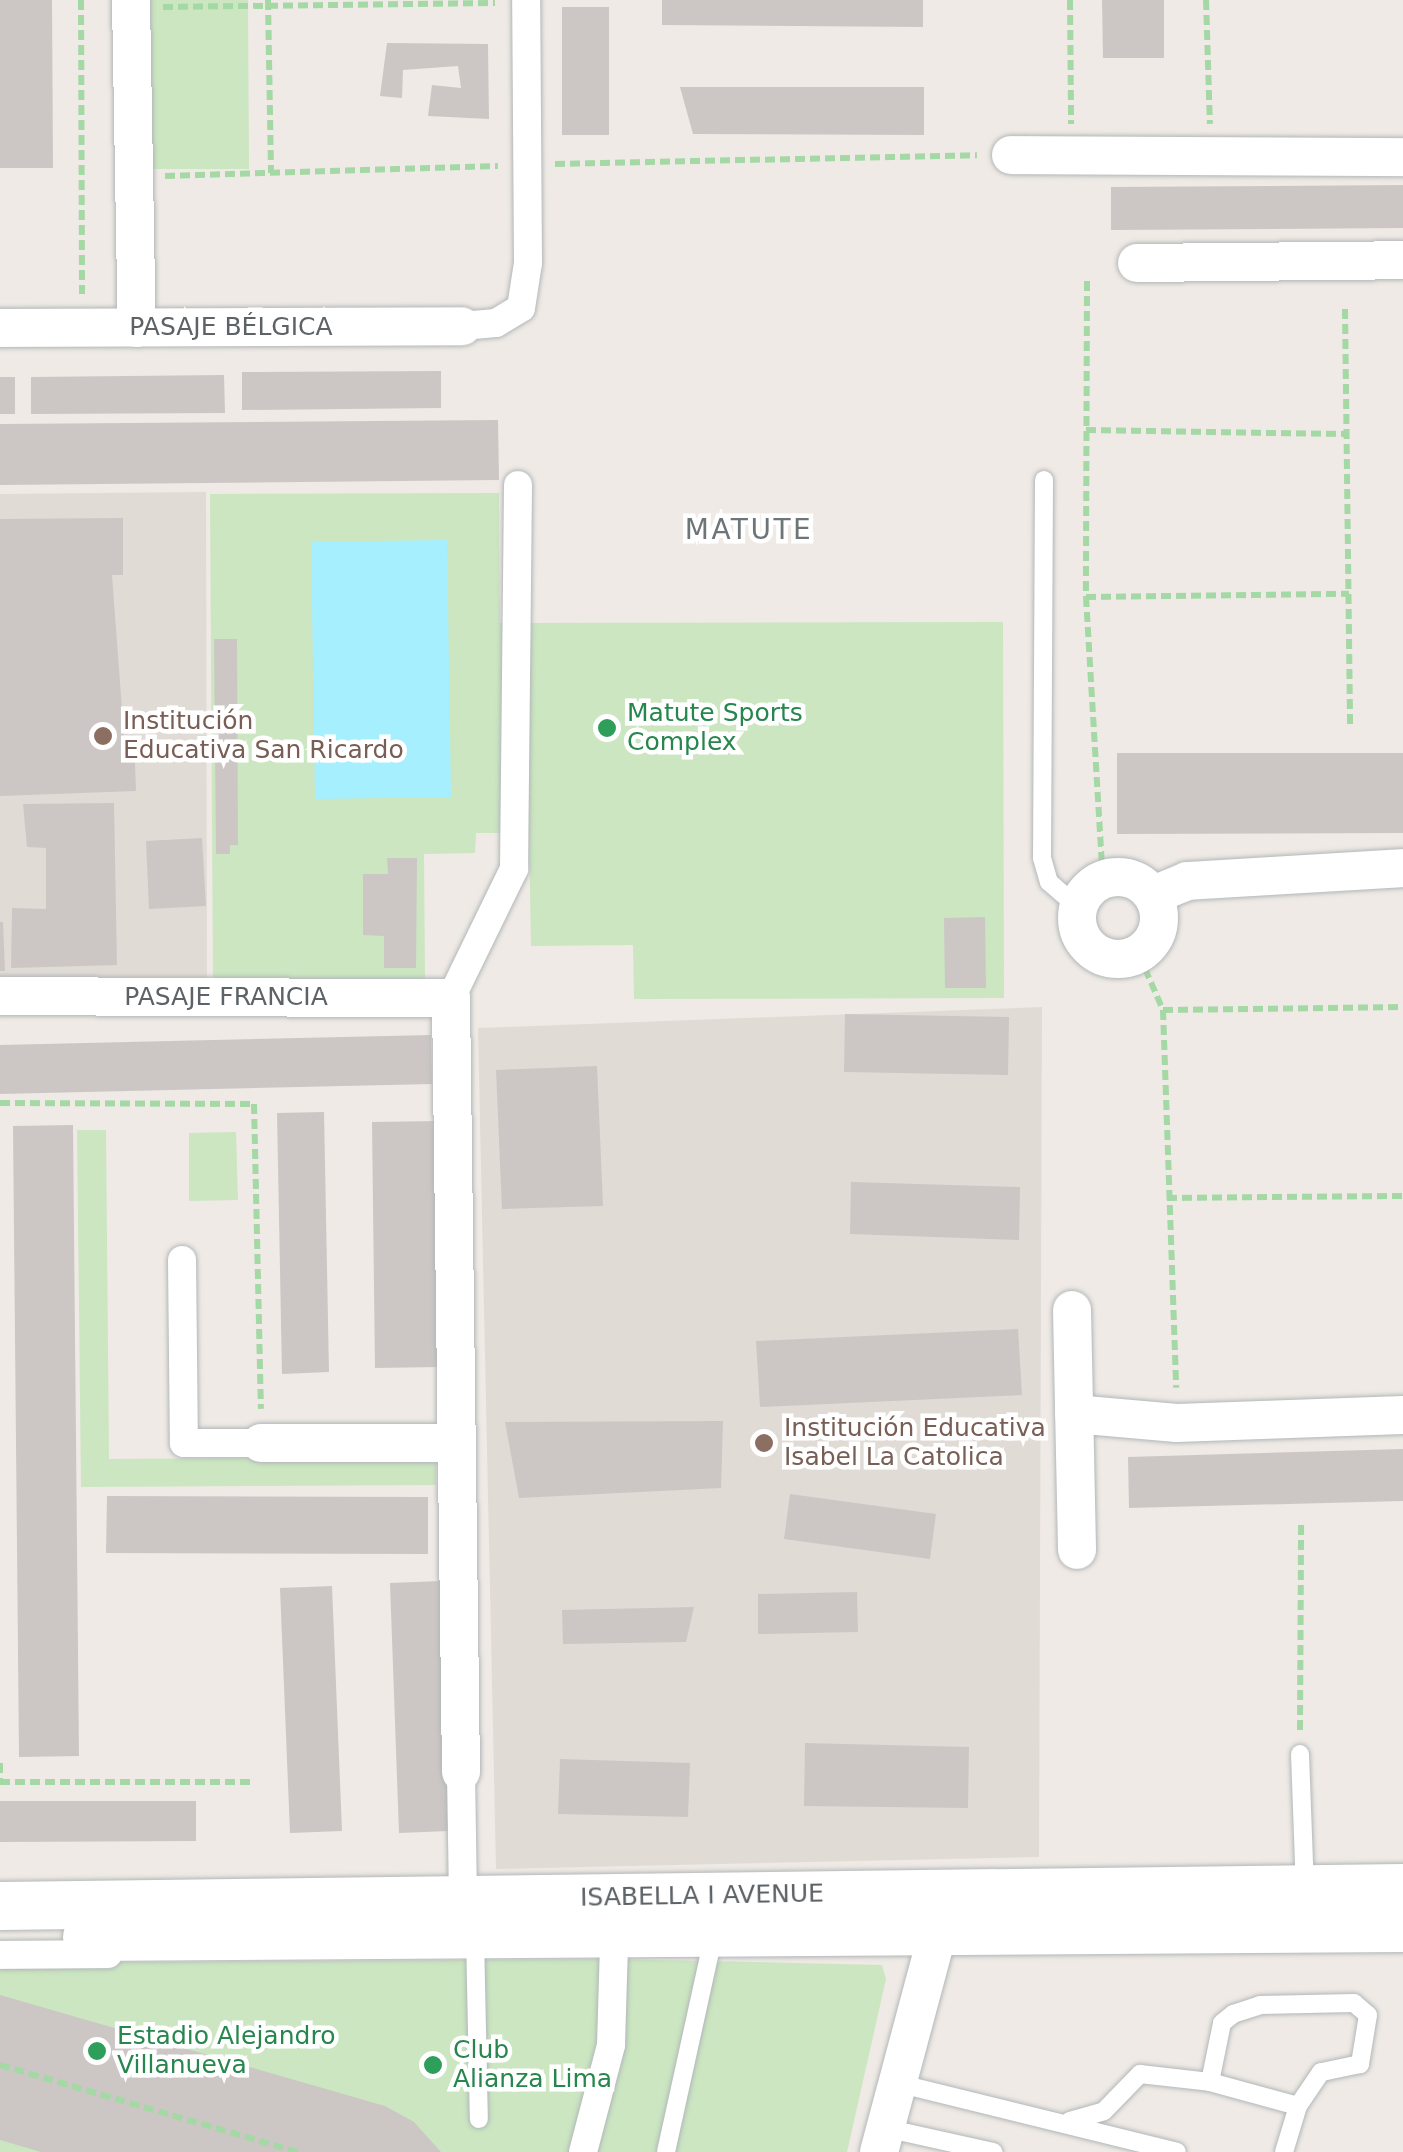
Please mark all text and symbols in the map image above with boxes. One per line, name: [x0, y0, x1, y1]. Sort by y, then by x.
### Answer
street label: PASAJE BÉLGICA: [129, 312, 333, 342]
district label: MATUTE: [685, 513, 813, 547]
place label: Matute Sports Complex: [627, 699, 803, 758]
place label: Institución Educativa San Ricardo: [123, 707, 404, 766]
marker: Matute Sports Complex: [596, 717, 618, 739]
marker: Institución Educativa San Ricardo: [92, 725, 114, 747]
street label: PASAJE FRANCIA: [124, 982, 328, 1012]
place label: Institución Educativa Isabel La Catolica: [784, 1414, 1046, 1473]
marker: Institución Educativa Isabel La Catolica: [753, 1432, 775, 1454]
street label: ISABELLA I AVENUE: [580, 1879, 824, 1913]
place label: Estadio Alejandro Villanueva: [117, 2022, 335, 2081]
place label: Club Alianza Lima: [453, 2036, 612, 2095]
marker: Estadio Alejandro Villanueva: [86, 2040, 108, 2062]
marker: Club Alianza Lima: [422, 2054, 444, 2076]

